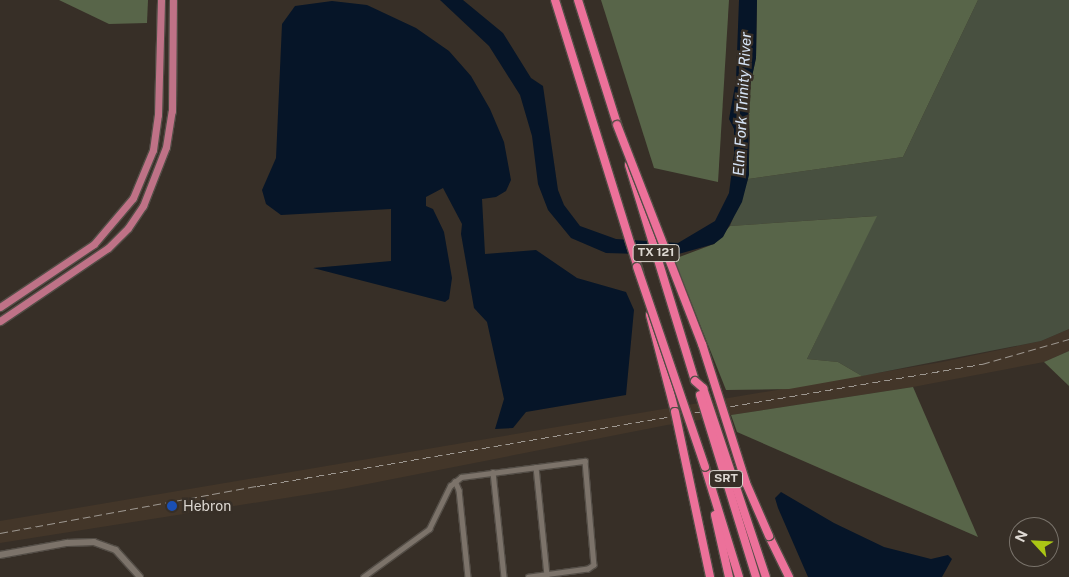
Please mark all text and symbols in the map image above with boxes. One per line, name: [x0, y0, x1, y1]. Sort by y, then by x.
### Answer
water label: Elm Fork Trinity River: [729, 32, 755, 176]
road number: TX 121: [632, 244, 680, 262]
road number: SRT: [708, 469, 744, 488]
place label: Hebron: [183, 498, 231, 514]
marker: Hebron: [165, 499, 179, 513]
north arrow: [1009, 517, 1059, 567]
text: N: [1012, 528, 1031, 544]

